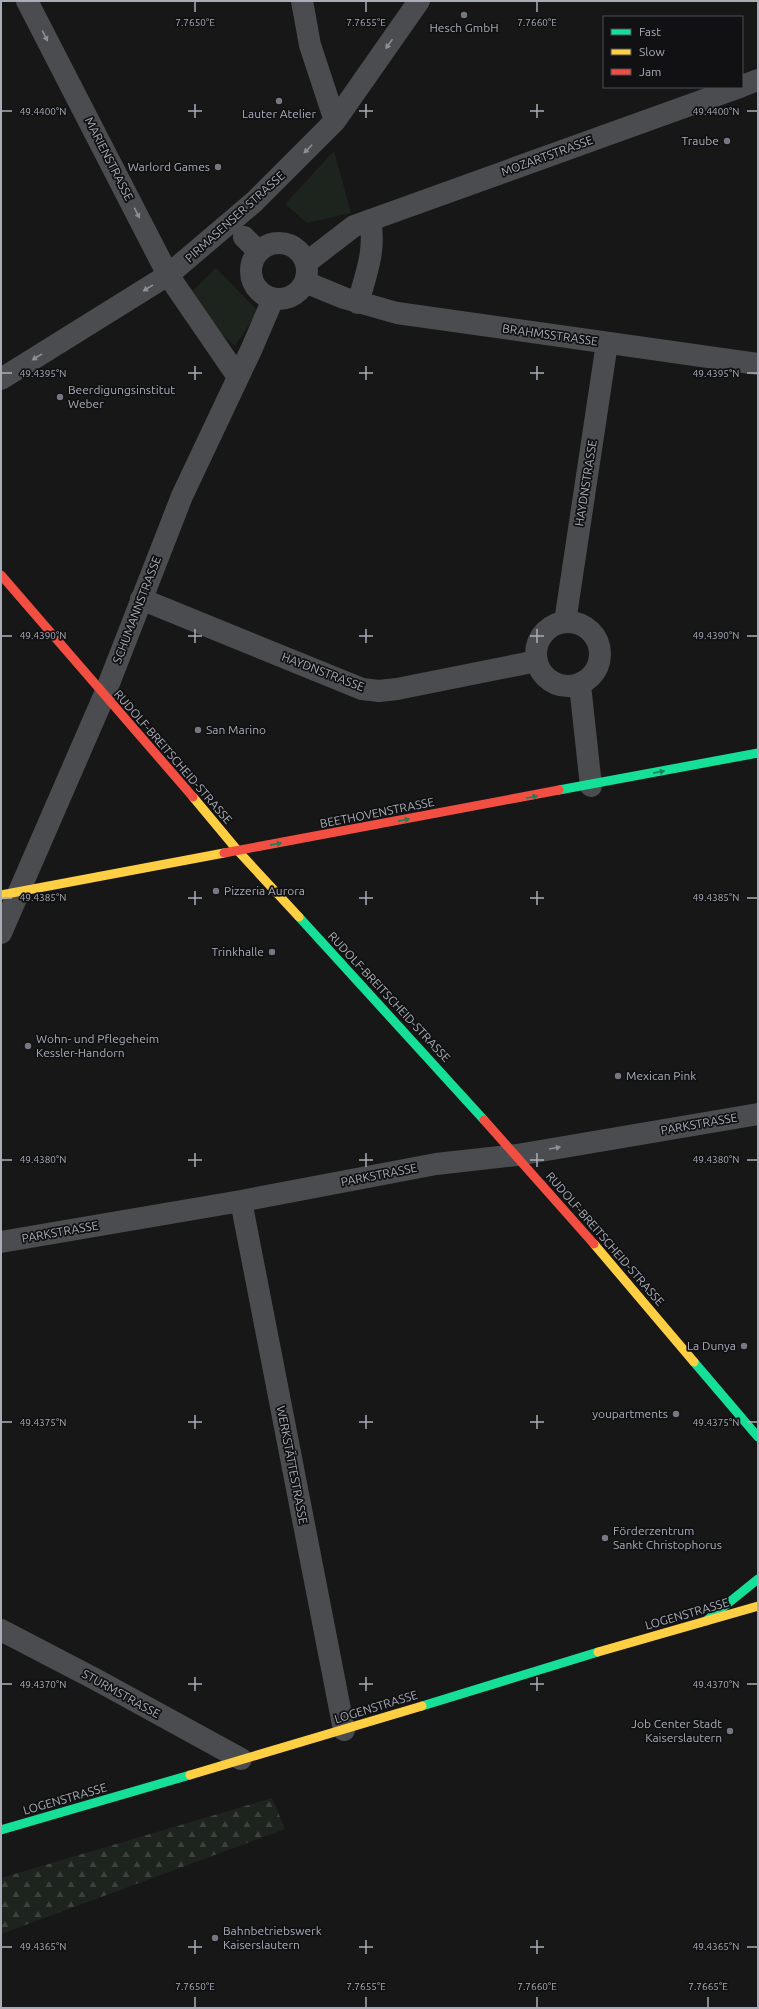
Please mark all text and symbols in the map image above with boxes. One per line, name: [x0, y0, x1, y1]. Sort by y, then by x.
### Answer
marker: Hesch GmbH: [459, 10, 469, 20]
legend: [603, 16, 743, 88]
text: 7.7650°E: [175, 17, 215, 28]
text: 7.7655°E: [346, 17, 386, 28]
text: 7.7660°E: [517, 17, 557, 28]
place label: Hesch GmbH: [429, 21, 499, 34]
text: Fast: [639, 25, 661, 38]
one-way arrow: [41, 30, 48, 41]
one-way arrow: [385, 39, 393, 50]
text: Slow: [639, 45, 665, 58]
text: Jam: [639, 65, 661, 78]
marker: Lauter Atelier: [274, 96, 284, 106]
text: 49.4400°N: [20, 106, 66, 117]
text: 49.4400°N: [693, 106, 739, 117]
place label: Lauter Atelier: [242, 107, 316, 120]
street label: MARIENSTRASSE: [83, 115, 136, 203]
street label: MOZARTSTRASSE: [499, 133, 595, 178]
place label: Traube: [682, 134, 719, 147]
marker: Traube: [722, 136, 732, 146]
one-way arrow: [303, 144, 313, 154]
place label: Warlord Games: [128, 160, 210, 173]
marker: Warlord Games: [213, 162, 223, 172]
street label: PIRMASENSER STRASSE: [182, 168, 287, 265]
one-way arrow: [133, 207, 140, 219]
one-way arrow: [142, 285, 154, 292]
street label: BRAHMSSTRASSE: [501, 321, 599, 348]
one-way arrow: [32, 353, 43, 360]
text: 49.4395°N: [20, 368, 66, 379]
text: 49.4395°N: [693, 368, 739, 379]
place label: Beerdigungsinstitut Weber: [68, 383, 175, 410]
marker: Beerdigungsinstitut Weber: [55, 392, 65, 402]
street label: HAYDNSTRASSE: [572, 439, 599, 527]
street label: SCHUMANNSTRASSE: [110, 554, 163, 665]
text: 49.4390°N: [20, 630, 66, 641]
text: 49.4390°N: [693, 630, 739, 641]
street label: HAYDNSTRASSE: [280, 650, 367, 693]
street label: RUDOLF-BREITSCHEID-STRASSE: [112, 687, 235, 826]
place label: San Marino: [206, 723, 266, 736]
marker: San Marino: [193, 725, 203, 735]
one-way arrow: [653, 769, 666, 775]
one-way arrow: [526, 793, 538, 799]
street label: BEETHOVENSTRASSE: [319, 795, 435, 830]
one-way arrow: [398, 817, 410, 823]
one-way arrow: [270, 841, 282, 847]
place label: Pizzeria Aurora: [224, 884, 305, 897]
marker: Pizzeria Aurora: [211, 886, 221, 896]
text: 49.4385°N: [20, 892, 66, 903]
text: 49.4385°N: [693, 892, 739, 903]
street label: RUDOLF-BREITSCHEID-STRASSE: [326, 929, 453, 1064]
place label: Trinkhalle: [211, 945, 264, 958]
marker: Trinkhalle: [267, 947, 277, 957]
place label: Wohn- und Pflegeheim Kessler-Handorn: [36, 1032, 159, 1059]
marker: Wohn- und Pflegeheim Kessler-Handorn: [23, 1041, 33, 1051]
place label: Mexican Pink: [626, 1069, 696, 1082]
marker: Mexican Pink: [613, 1071, 623, 1081]
street label: PARKSTRASSE: [660, 1110, 738, 1137]
one-way arrow: [549, 1145, 561, 1151]
text: 49.4380°N: [20, 1154, 66, 1165]
text: 49.4380°N: [693, 1154, 739, 1165]
street label: PARKSTRASSE: [340, 1161, 418, 1188]
street label: RUDOLF-BREITSCHEID-STRASSE: [544, 1169, 667, 1308]
street label: PARKSTRASSE: [21, 1218, 99, 1245]
place label: La Dunya: [687, 1339, 736, 1352]
marker: La Dunya: [739, 1341, 749, 1351]
street label: WERKSTÄTTESTRASSE: [275, 1405, 310, 1526]
place label: youpartments: [592, 1407, 668, 1420]
marker: youpartments: [671, 1409, 681, 1419]
text: 49.4375°N: [20, 1417, 66, 1428]
text: 49.4375°N: [693, 1417, 739, 1428]
place label: Förderzentrum Sankt Christophorus: [613, 1524, 722, 1551]
marker: Förderzentrum Sankt Christophorus: [600, 1533, 610, 1543]
street label: LOGENSTRASSE: [644, 1595, 730, 1632]
street label: STURMSTRASSE: [80, 1667, 163, 1720]
text: 49.4370°N: [20, 1679, 66, 1690]
text: 49.4370°N: [693, 1679, 739, 1690]
street label: LOGENSTRASSE: [333, 1688, 419, 1725]
place label: Job Center Stadt Kaiserslautern: [631, 1717, 722, 1744]
marker: Job Center Stadt Kaiserslautern: [725, 1726, 735, 1736]
street label: LOGENSTRASSE: [22, 1780, 108, 1817]
place label: Bahnbetriebswerk Kaiserslautern: [223, 1924, 322, 1951]
marker: Bahnbetriebswerk Kaiserslautern: [210, 1933, 220, 1943]
text: 49.4365°N: [20, 1941, 66, 1952]
text: 49.4365°N: [693, 1941, 739, 1952]
text: 7.7650°E: [175, 1981, 215, 1992]
text: 7.7655°E: [346, 1981, 386, 1992]
text: 7.7660°E: [517, 1981, 557, 1992]
text: 7.7665°E: [688, 1981, 728, 1992]

